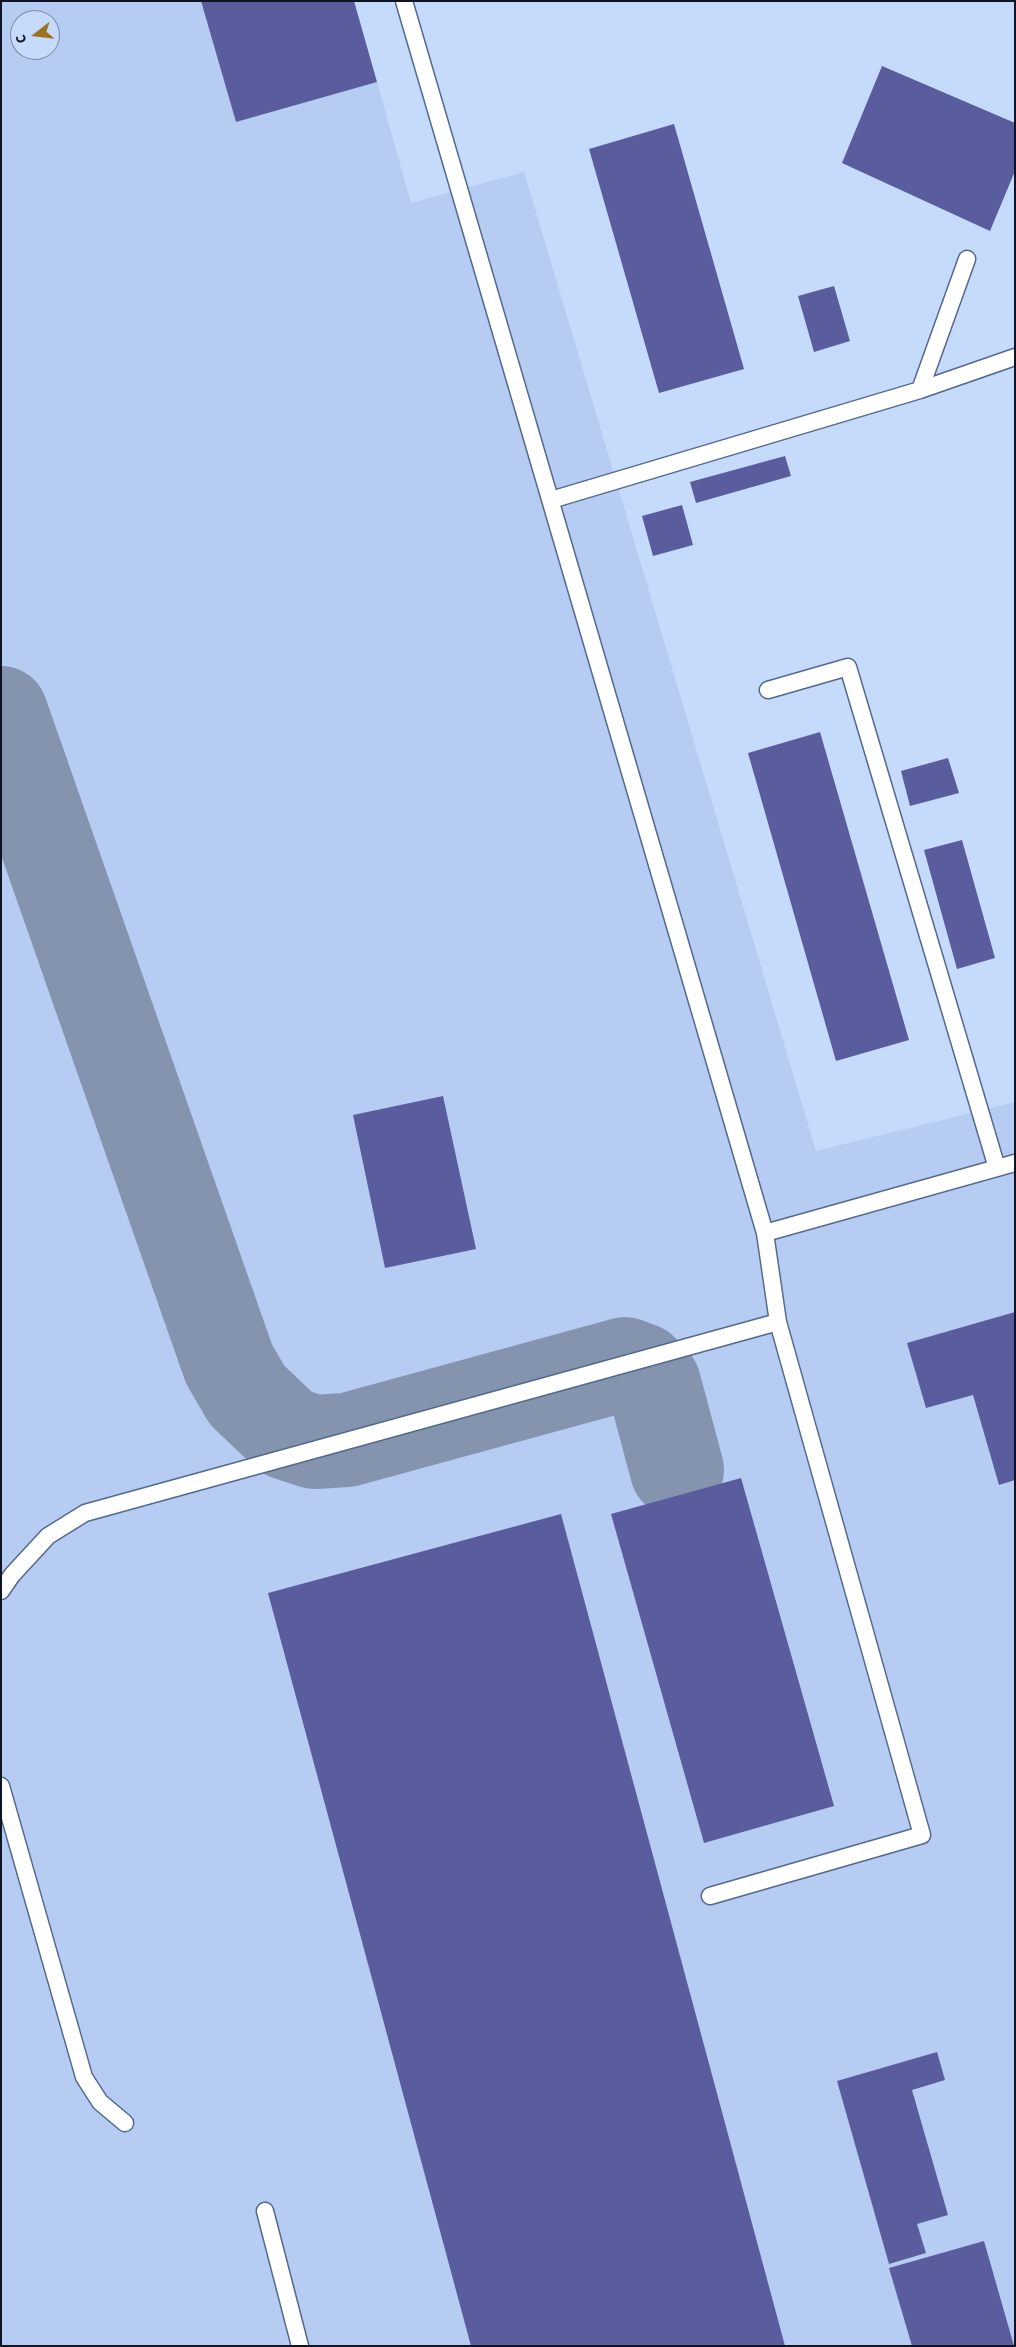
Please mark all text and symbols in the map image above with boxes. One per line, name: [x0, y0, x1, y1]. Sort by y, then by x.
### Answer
north arrow: [10, 10, 60, 60]
text: С: [11, 32, 32, 46]

